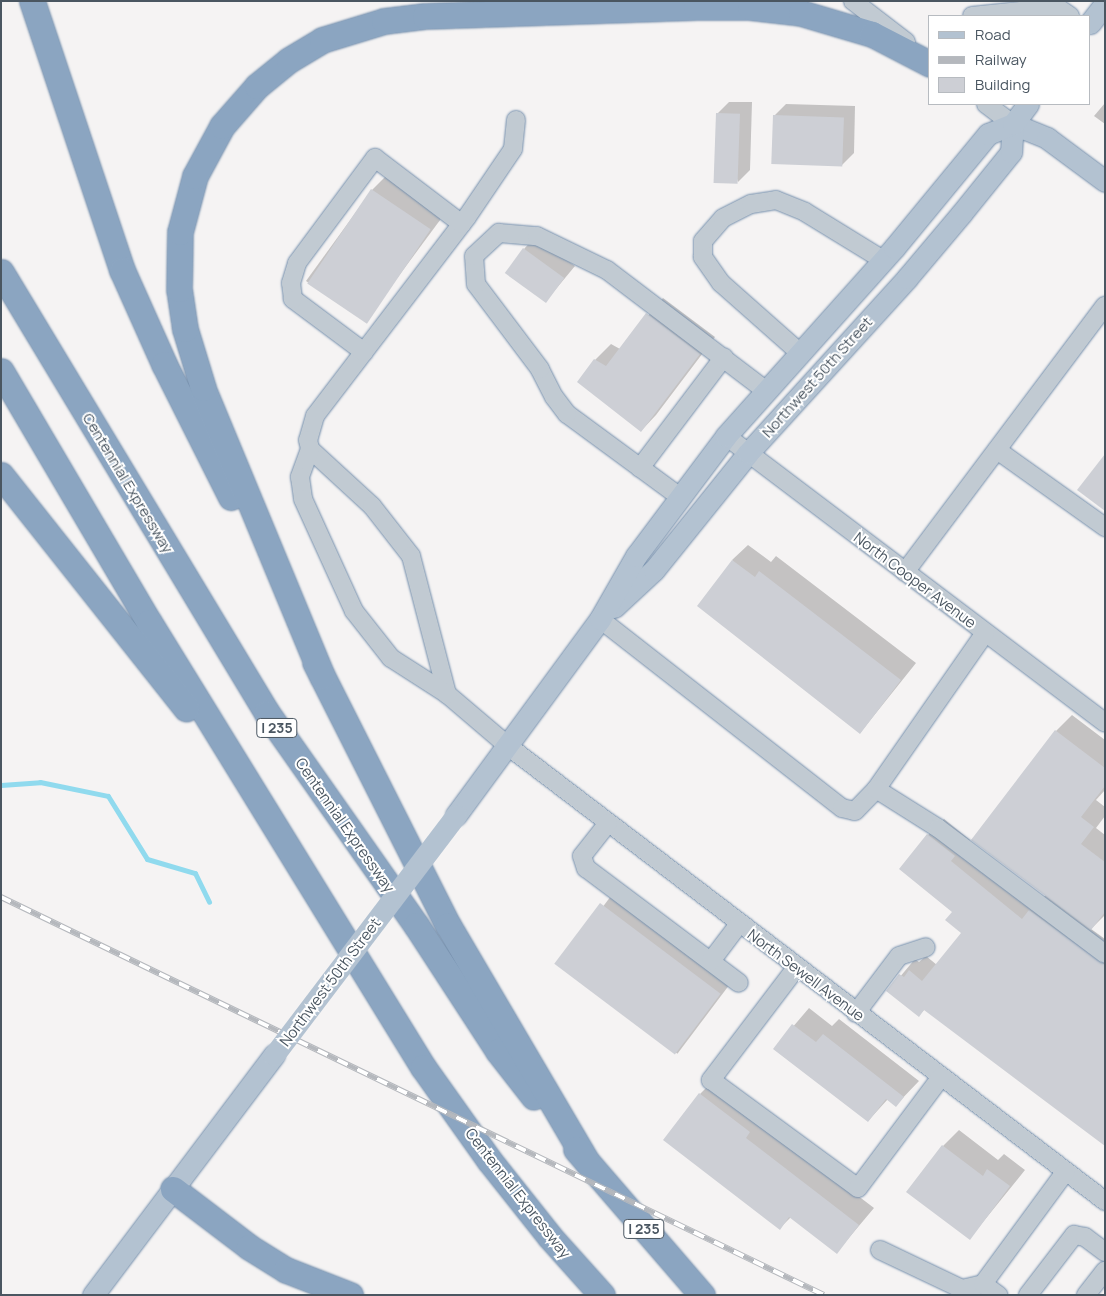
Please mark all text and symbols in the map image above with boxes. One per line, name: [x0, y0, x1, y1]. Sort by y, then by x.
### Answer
legend: [928, 15, 1091, 105]
text: Road: [975, 24, 1011, 45]
text: Railway: [975, 49, 1027, 70]
text: Building: [975, 74, 1030, 95]
street label: Northwest 50th Street: [758, 313, 876, 441]
street label: Centennial Expressway: [79, 410, 177, 556]
street label: North Cooper Avenue: [850, 528, 980, 632]
road number: I 235: [256, 716, 298, 740]
street label: Centennial Expressway: [292, 754, 398, 896]
street label: Northwest 50th Street: [276, 914, 384, 1050]
street label: North Sewell Avenue: [744, 925, 868, 1025]
street label: Centennial Expressway: [462, 1124, 574, 1262]
road number: I 235: [623, 1218, 665, 1240]

